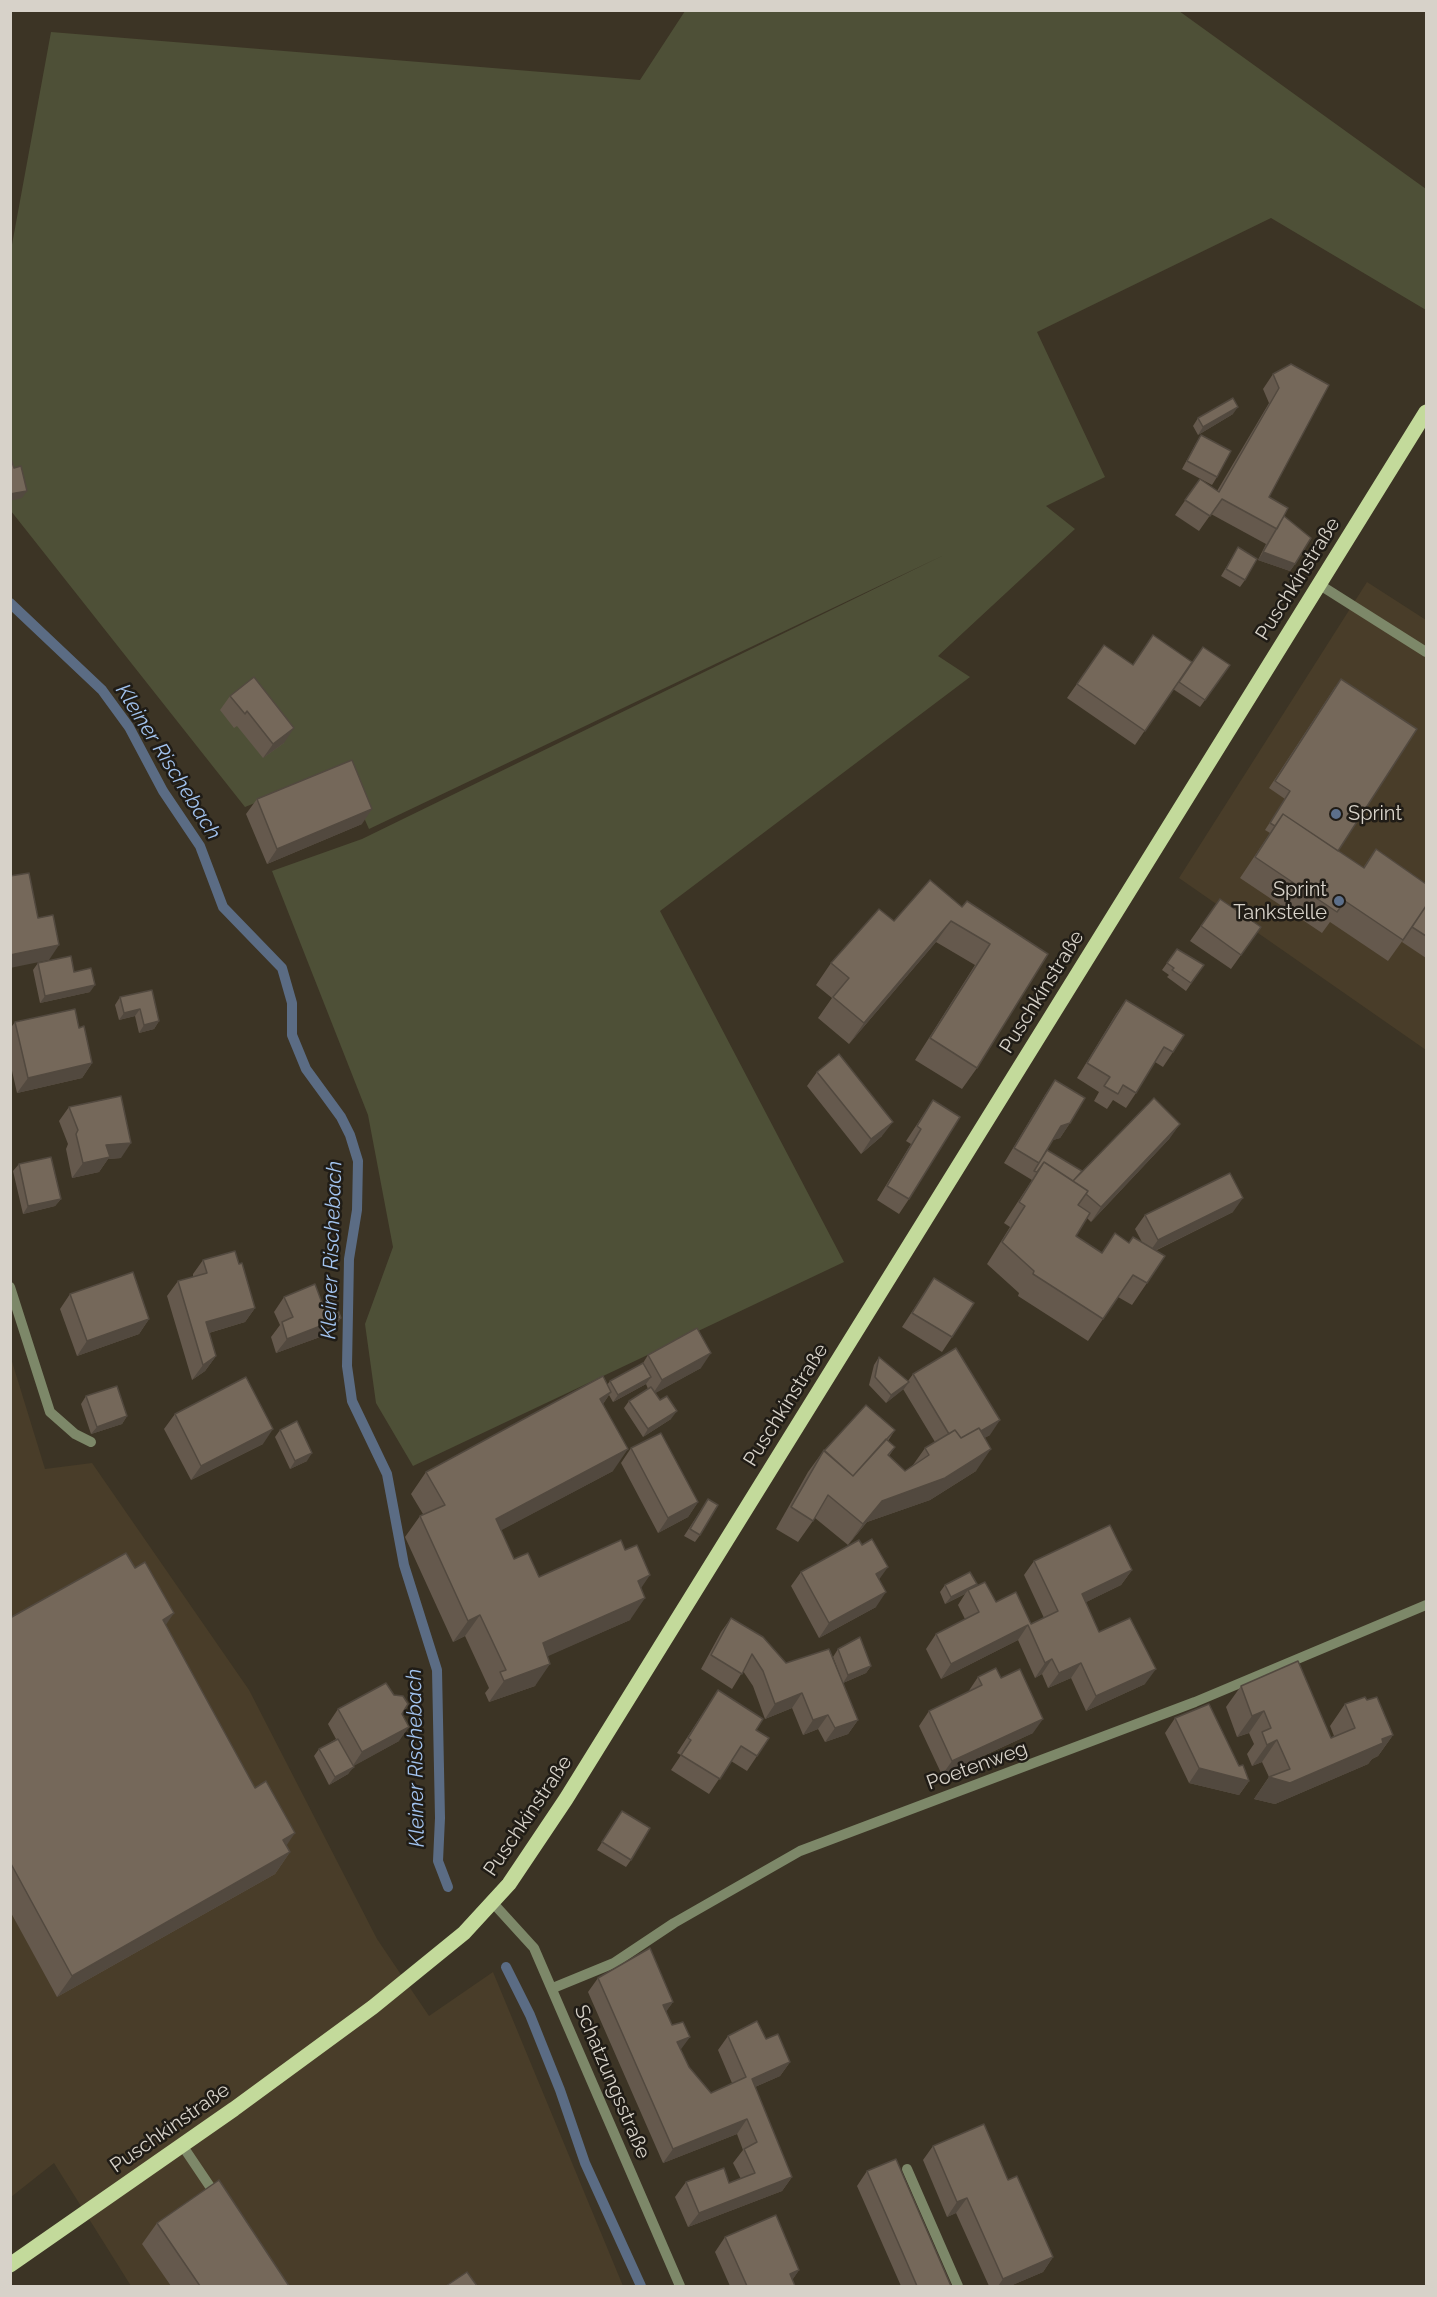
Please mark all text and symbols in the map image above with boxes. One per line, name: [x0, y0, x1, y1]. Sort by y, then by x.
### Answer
street label: Puschkinstraße: [1251, 513, 1345, 645]
water label: Kleiner Rischebach: [110, 680, 226, 844]
place label: Sprint: [1348, 802, 1402, 826]
marker: Sprint: [1329, 807, 1343, 821]
place label: Sprint Tankstelle: [1233, 878, 1327, 925]
marker: Sprint Tankstelle: [1332, 894, 1346, 908]
street label: Puschkinstraße: [995, 926, 1089, 1058]
water label: Kleiner Rischebach: [316, 1160, 348, 1340]
street label: Puschkinstraße: [739, 1339, 833, 1471]
water label: Kleiner Rischebach: [402, 1668, 430, 1848]
street label: Poetenweg: [923, 1737, 1031, 1795]
street label: Puschkinstraße: [479, 1751, 577, 1881]
street label: Schatzungsstraße: [569, 2002, 655, 2162]
street label: Puschkinstraße: [106, 2078, 234, 2178]

